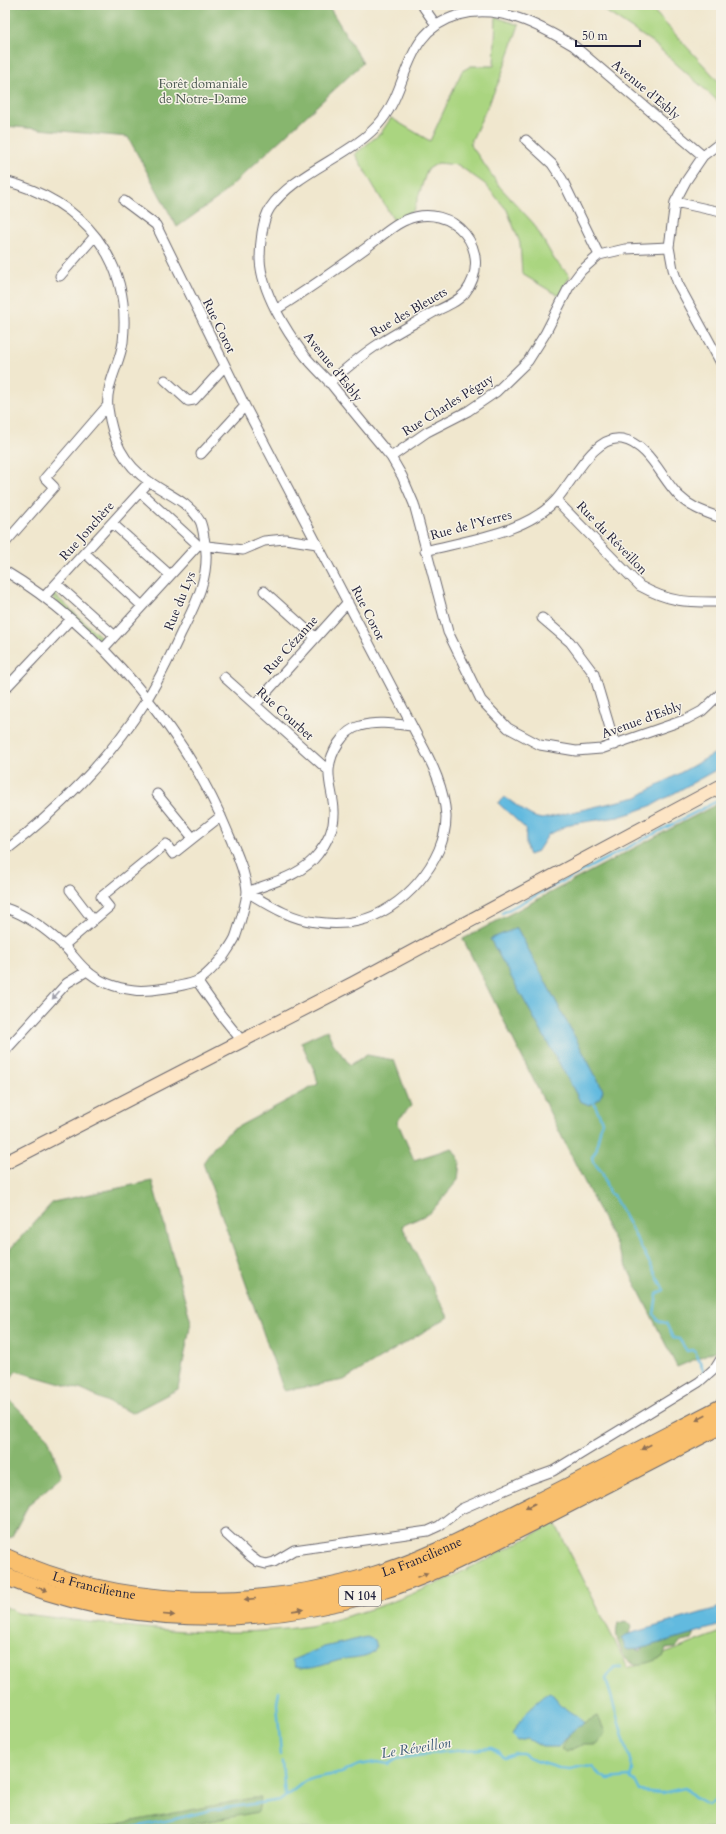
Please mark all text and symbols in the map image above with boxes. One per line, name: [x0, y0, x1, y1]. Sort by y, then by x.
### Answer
scale bar: [576, 22, 640, 48]
text: 50 m: [582, 28, 609, 44]
street label: Avenue d'Esbly: [608, 56, 684, 124]
park label: Forêt domaniale de Notre-Dame: [158, 75, 248, 108]
street label: Rue des Bleuets: [367, 283, 451, 341]
street label: Rue Corot: [198, 296, 240, 356]
street label: Avenue d'Esbly: [299, 328, 367, 406]
street label: Rue Charles Péguy: [399, 370, 497, 440]
street label: Rue Jonchère: [56, 497, 118, 565]
street label: Rue du Réveillon: [572, 498, 652, 579]
street label: Rue de l'Yerres: [428, 506, 514, 544]
street label: Rue du Lys: [160, 569, 200, 633]
street label: Rue Corot: [347, 583, 389, 643]
street label: Rue Cézanne: [260, 612, 322, 678]
street label: Rue Courbet: [252, 683, 318, 745]
street label: Avenue d'Esbly: [599, 697, 685, 743]
one-way arrow: [52, 990, 61, 1000]
one-way arrow: [695, 1415, 706, 1422]
one-way arrow: [640, 1444, 651, 1450]
one-way arrow: [524, 1503, 536, 1509]
street label: La Francilienne: [380, 1532, 465, 1581]
street label: La Francilienne: [50, 1567, 137, 1604]
one-way arrow: [418, 1571, 430, 1577]
one-way arrow: [36, 1586, 48, 1592]
road number: N 104: [339, 1586, 381, 1606]
one-way arrow: [244, 1596, 256, 1603]
one-way arrow: [292, 1607, 304, 1613]
one-way arrow: [163, 1611, 175, 1618]
water label: Le Réveillon: [380, 1733, 452, 1763]

